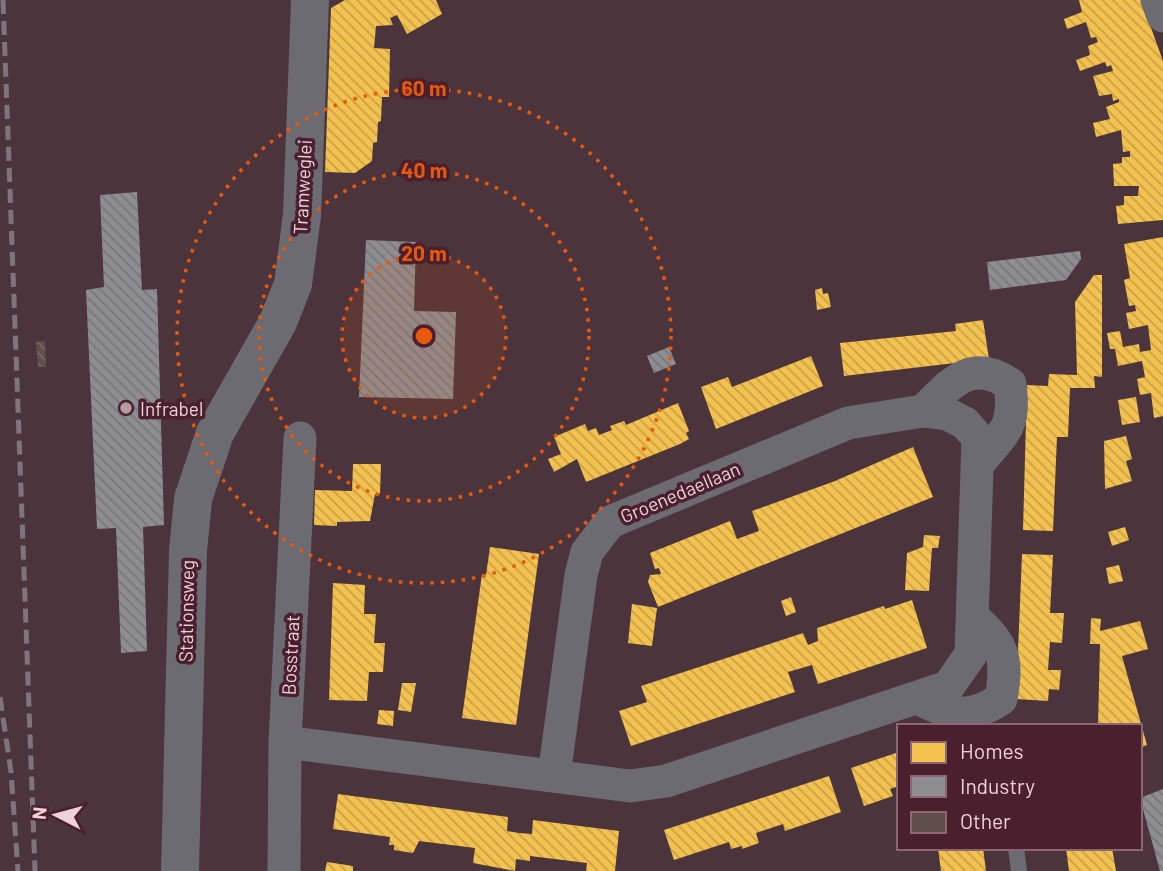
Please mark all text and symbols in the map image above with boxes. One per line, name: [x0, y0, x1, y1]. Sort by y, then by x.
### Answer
text: 60 m: [402, 75, 446, 100]
street label: Tramweglei: [288, 139, 316, 235]
text: 40 m: [401, 157, 447, 182]
text: 20 m: [401, 240, 447, 265]
centre of rings: [412, 324, 436, 348]
place label: Infrabel: [140, 397, 203, 420]
marker: Infrabel: [118, 400, 134, 416]
street label: Groenedaellaan: [617, 456, 743, 528]
street label: Stationsweg: [174, 560, 198, 662]
street label: Bosstraat: [276, 614, 304, 696]
legend: [897, 724, 1142, 850]
text: Homes: [960, 738, 1024, 763]
text: Industry: [960, 773, 1035, 798]
north arrow: [21, 780, 91, 850]
text: N: [26, 806, 51, 821]
text: Other: [960, 808, 1011, 833]

